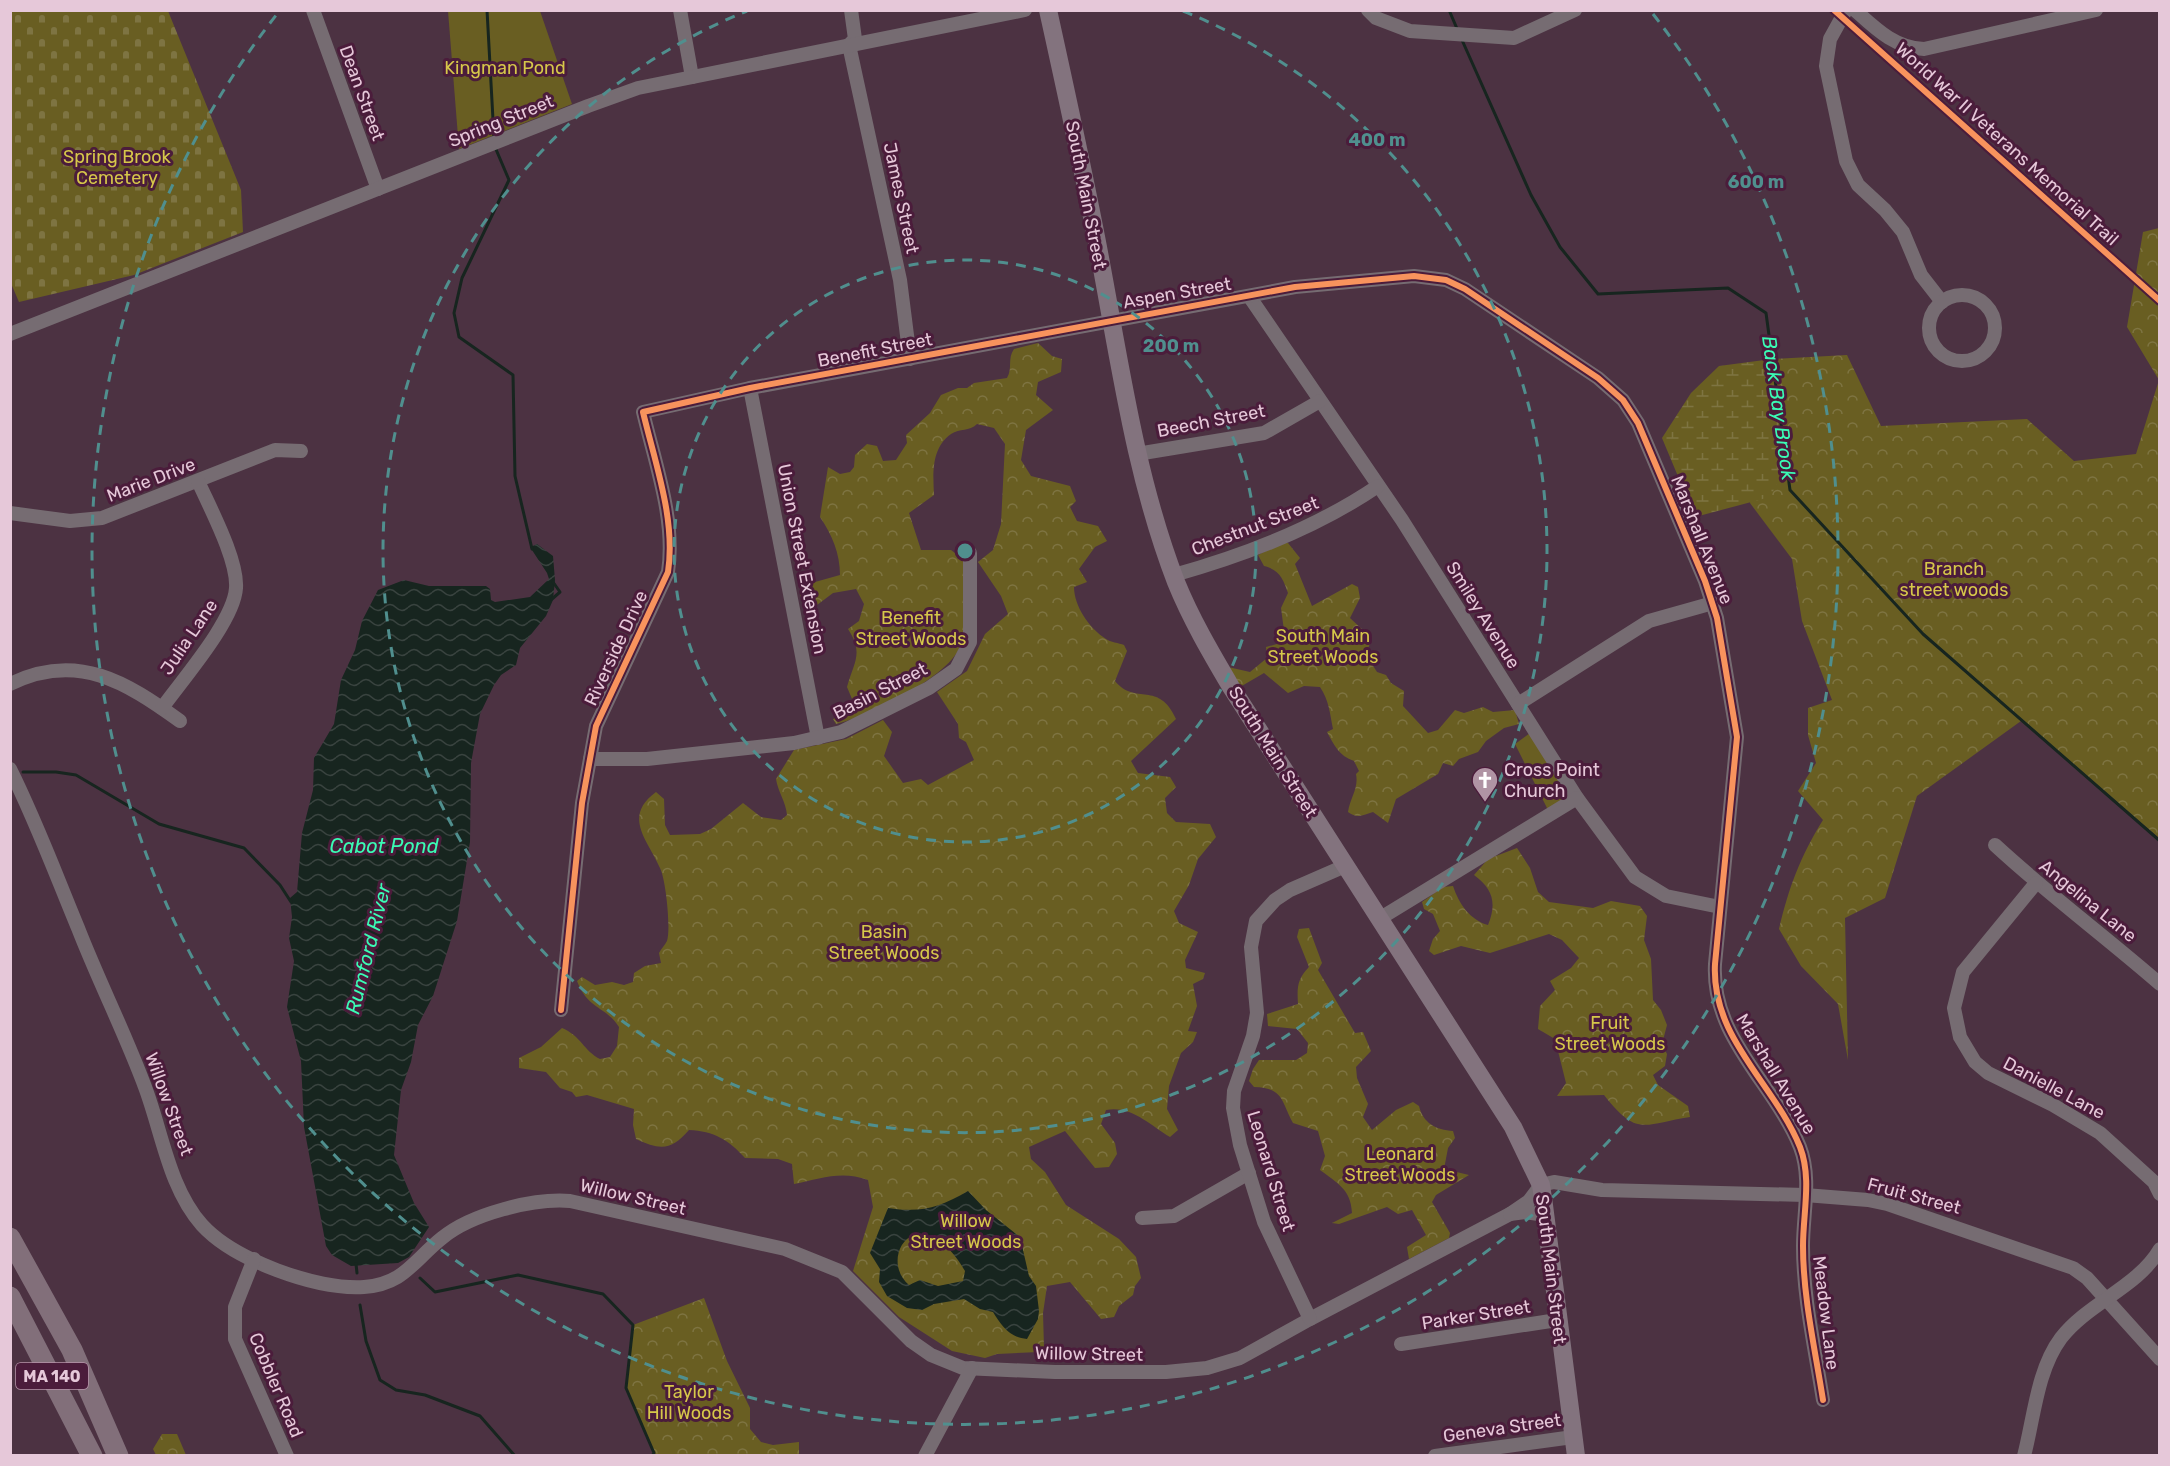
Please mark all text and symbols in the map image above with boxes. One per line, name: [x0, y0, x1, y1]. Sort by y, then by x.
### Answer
street label: World War II Veterans Memorial Trail: [1891, 38, 2123, 250]
street label: Dean Street: [335, 42, 389, 144]
park label: Kingman Pond: [444, 57, 566, 79]
street label: Spring Street: [445, 90, 557, 152]
street label: South Main Street: [1061, 119, 1111, 271]
text: 400 m: [1348, 129, 1406, 151]
street label: James Street: [878, 140, 924, 256]
park label: Spring Brook Cemetery: [63, 146, 172, 189]
text: 600 m: [1728, 171, 1784, 193]
street label: Aspen Street: [1121, 273, 1233, 313]
street label: Benefit Street: [816, 328, 934, 372]
water label: Back Bay Brook: [1757, 334, 1801, 483]
text: 200 m: [1143, 335, 1199, 357]
street label: Beech Street: [1155, 400, 1267, 442]
street label: Marie Drive: [104, 453, 198, 507]
street label: Union Street Extension: [773, 462, 831, 656]
street label: Marshall Avenue: [1666, 472, 1738, 608]
street label: Chestnut Street: [1188, 492, 1322, 560]
centre of rings: [955, 541, 975, 561]
street label: Smiley Avenue: [1441, 557, 1525, 673]
park label: Branch street woods: [1900, 558, 2008, 601]
street label: Riverside Drive: [580, 587, 652, 709]
street label: Julia Lane: [156, 595, 222, 679]
park label: Benefit Street Woods: [856, 607, 966, 650]
park label: South Main Street Woods: [1268, 625, 1378, 668]
street label: Basin Street: [829, 658, 931, 724]
street label: South Main Street: [1224, 682, 1322, 822]
place label: Cross Point Church: [1504, 759, 1600, 802]
church icon: Cross Point Church: [1470, 765, 1500, 803]
water label: Cabot Pond: [329, 834, 440, 858]
street label: Angelina Lane: [2035, 855, 2141, 947]
water label: Rumford River: [340, 880, 396, 1017]
park label: Basin Street Woods: [829, 921, 939, 964]
street label: Marshall Avenue: [1731, 1010, 1821, 1138]
park label: Fruit Street Woods: [1555, 1012, 1665, 1055]
street label: Willow Street: [140, 1049, 198, 1159]
street label: Danielle Lane: [1999, 1052, 2109, 1124]
street label: Leonard Street: [1242, 1108, 1300, 1234]
park label: Leonard Street Woods: [1345, 1143, 1455, 1186]
street label: Fruit Street: [1865, 1173, 1963, 1219]
street label: Willow Street: [578, 1174, 688, 1220]
street label: South Main Street: [1531, 1193, 1571, 1345]
park label: Willow Street Woods: [911, 1210, 1021, 1253]
street label: Meadow Lane: [1808, 1255, 1844, 1371]
street label: Parker Street: [1420, 1296, 1532, 1334]
street label: Cobbler Road: [244, 1329, 308, 1441]
street label: Willow Street: [1035, 1342, 1143, 1366]
road number: MA 140: [16, 1363, 88, 1389]
park label: Taylor Hill Woods: [647, 1381, 731, 1424]
street label: Geneva Street: [1442, 1409, 1562, 1447]

